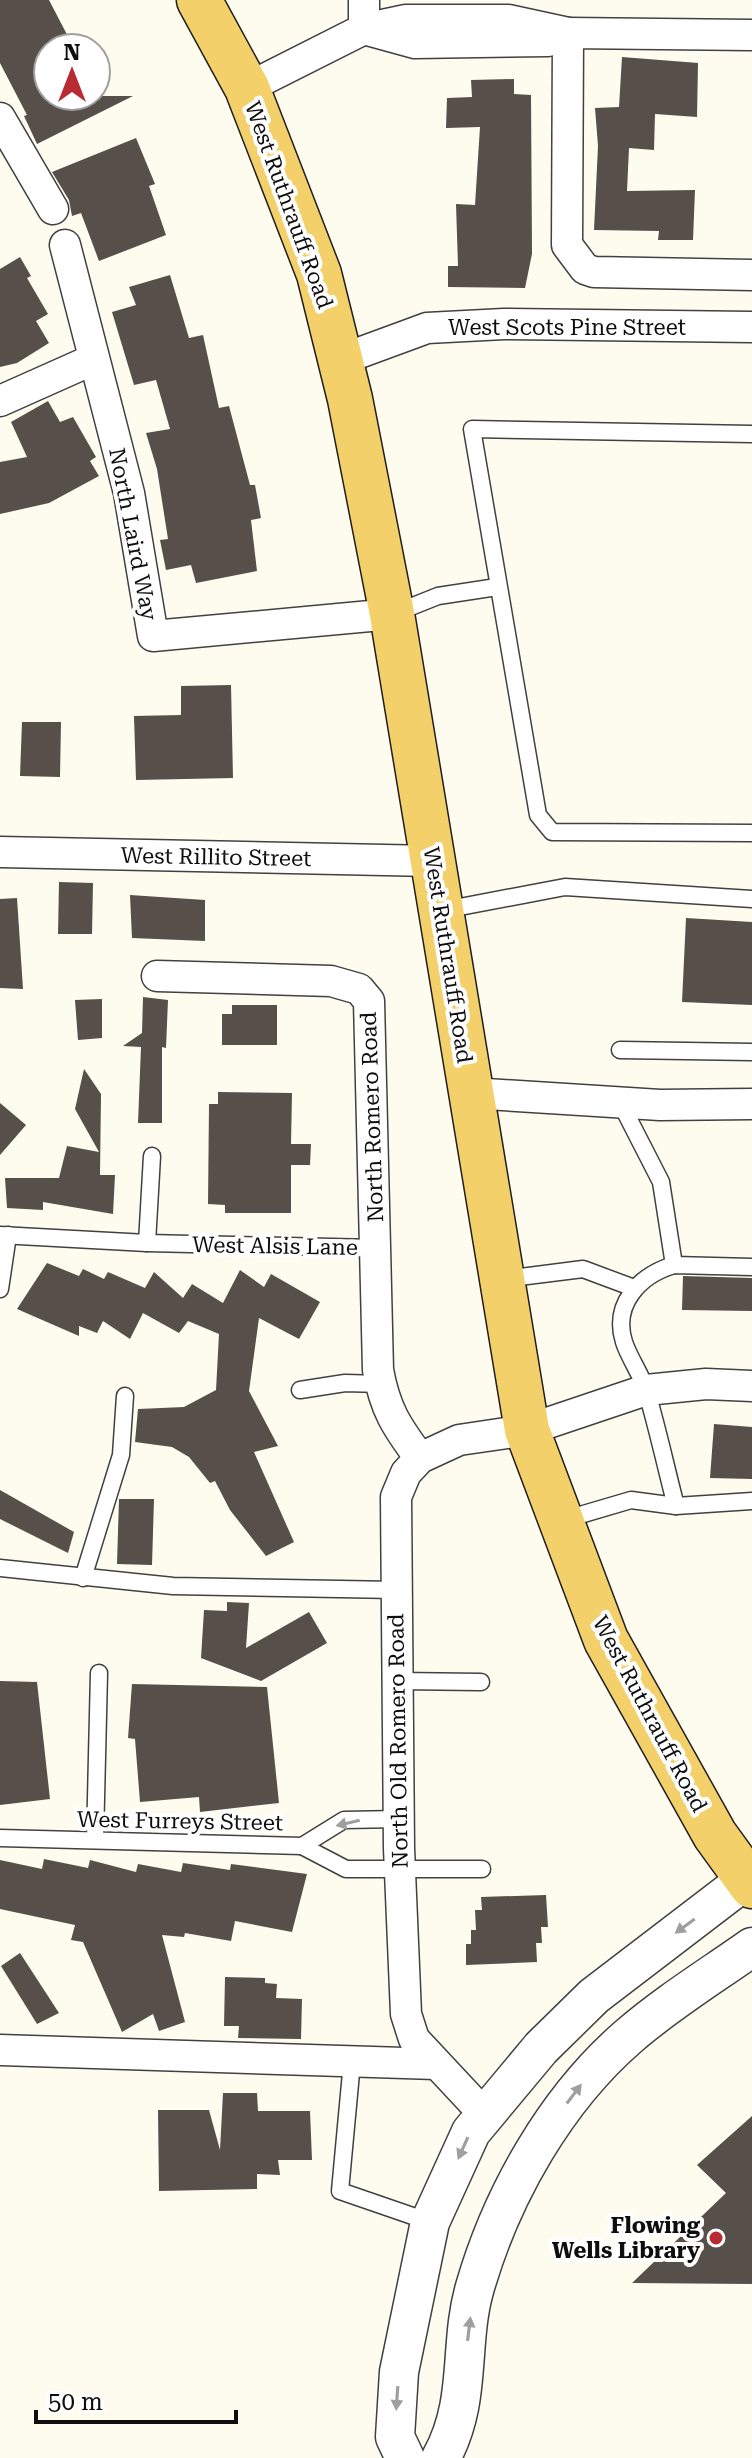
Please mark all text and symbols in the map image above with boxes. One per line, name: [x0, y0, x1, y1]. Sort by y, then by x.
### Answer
north arrow: [32, 32, 112, 112]
text: N: [64, 40, 81, 65]
street label: West Ruthrauff Road: [240, 98, 338, 312]
street label: West Scots Pine Street: [448, 315, 686, 340]
street label: North Laird Way: [104, 446, 162, 622]
street label: West Rillito Street: [120, 843, 312, 871]
street label: West Ruthrauff Road: [419, 845, 477, 1065]
street label: North Romero Road: [356, 1011, 388, 1223]
street label: West Alsis Lane: [192, 1232, 358, 1260]
street label: West Ruthrauff Road: [588, 1612, 712, 1816]
street label: North Old Romero Road: [383, 1613, 413, 1869]
street label: West Furreys Street: [77, 1807, 283, 1835]
one-way arrow: [335, 1817, 360, 1830]
one-way arrow: [675, 1918, 695, 1934]
one-way arrow: [565, 2084, 581, 2104]
one-way arrow: [456, 2136, 470, 2160]
place label: Flowing Wells Library: [552, 2213, 701, 2263]
marker: Flowing Wells Library: [707, 2229, 725, 2247]
one-way arrow: [463, 2316, 476, 2341]
scale bar: [36, 2374, 236, 2424]
one-way arrow: [390, 2385, 403, 2410]
text: 50 m: [48, 2388, 103, 2416]

